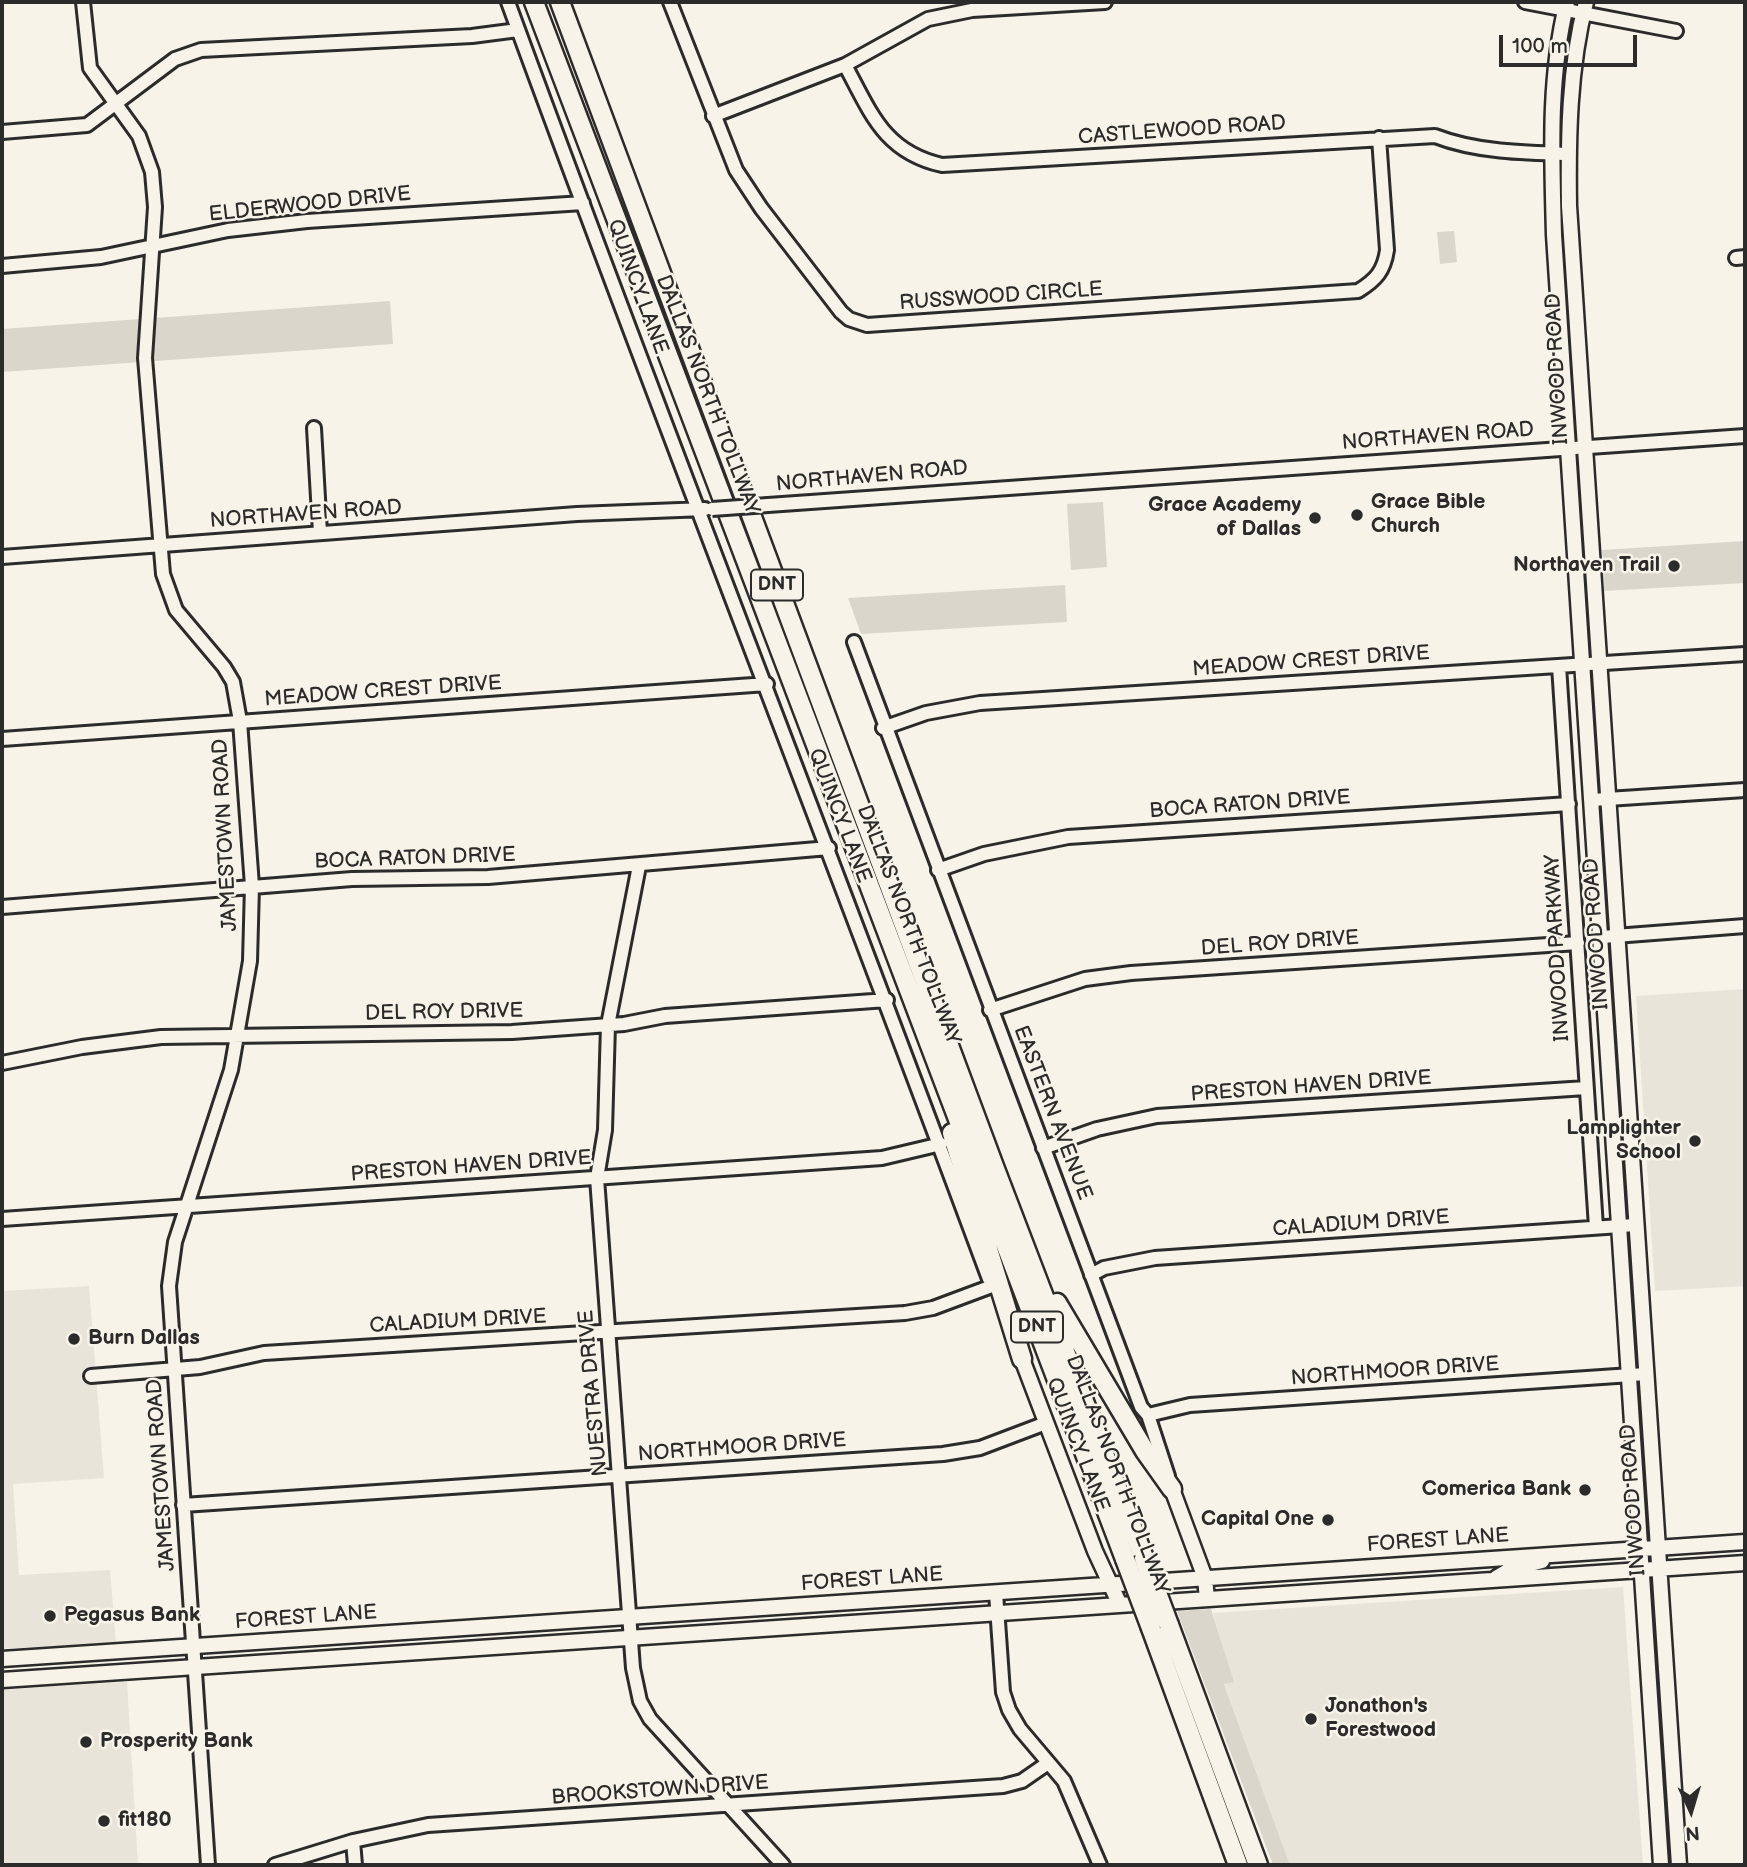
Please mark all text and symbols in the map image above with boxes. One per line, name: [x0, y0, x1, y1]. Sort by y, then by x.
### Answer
scale bar: [1502, 21, 1640, 65]
text: 100 m: [1512, 34, 1568, 59]
street label: CASTLEWOOD ROAD: [1077, 111, 1287, 151]
street label: ELDERWOOD DRIVE: [208, 182, 412, 228]
street label: QUINCY LANE: [601, 216, 673, 358]
street label: DALLAS NORTH TOLLWAY: [650, 272, 764, 518]
street label: RUSSWOOD CIRCLE: [898, 277, 1104, 317]
street label: INWOOD ROAD: [1541, 292, 1575, 446]
street label: NORTHAVEN ROAD: [1341, 418, 1535, 456]
street label: NORTHAVEN ROAD: [775, 456, 969, 498]
place label: Grace Bible Church: [1371, 490, 1485, 540]
place label: Grace Academy of Dallas: [1148, 493, 1301, 543]
street label: NORTHAVEN ROAD: [209, 496, 403, 534]
marker: Grace Bible Church: [1349, 507, 1365, 523]
marker: Grace Academy of Dallas: [1307, 510, 1323, 526]
place label: Northaven Trail: [1513, 553, 1660, 579]
marker: Northaven Trail: [1666, 558, 1682, 574]
road number: DNT: [751, 570, 803, 600]
street label: MEADOW CREST DRIVE: [1191, 641, 1431, 683]
street label: MEADOW CREST DRIVE: [263, 671, 503, 713]
street label: JAMESTOWN ROAD: [208, 738, 244, 932]
street label: QUINCY LANE: [802, 745, 876, 887]
street label: BOCA RATON DRIVE: [1149, 785, 1351, 825]
street label: DALLAS NORTH TOLLWAY: [851, 802, 965, 1048]
street label: BOCA RATON DRIVE: [314, 843, 516, 875]
street label: INWOOD PARKWAY: [1541, 854, 1575, 1042]
street label: INWOOD ROAD: [1579, 857, 1615, 1011]
street label: DEL ROY DRIVE: [1200, 926, 1360, 962]
street label: DEL ROY DRIVE: [365, 999, 523, 1027]
street label: EASTERN AVENUE: [1007, 1022, 1097, 1204]
street label: PRESTON HAVEN DRIVE: [1190, 1066, 1432, 1108]
place label: Lamplighter School: [1566, 1116, 1681, 1166]
marker: Lamplighter School: [1687, 1133, 1703, 1149]
street label: PRESTON HAVEN DRIVE: [350, 1146, 592, 1188]
street label: CALADIUM DRIVE: [1272, 1205, 1450, 1243]
street label: CALADIUM DRIVE: [369, 1305, 547, 1339]
street label: NUESTRA DRIVE: [574, 1309, 614, 1477]
road number: DNT: [1011, 1312, 1063, 1343]
place label: Burn Dallas: [88, 1326, 200, 1352]
marker: Burn Dallas: [66, 1331, 82, 1347]
street label: DALLAS NORTH TOLLWAY: [1060, 1352, 1174, 1598]
street label: NORTHMOOR DRIVE: [1290, 1352, 1500, 1392]
street label: QUINCY LANE: [1040, 1374, 1114, 1516]
street label: JAMESTOWN ROAD: [143, 1378, 181, 1572]
street label: INWOOD ROAD: [1616, 1423, 1652, 1577]
street label: NORTHMOOR DRIVE: [637, 1428, 847, 1468]
place label: Comerica Bank: [1422, 1477, 1571, 1503]
marker: Comerica Bank: [1577, 1482, 1593, 1498]
place label: Capital One: [1201, 1507, 1314, 1533]
marker: Capital One: [1320, 1512, 1336, 1528]
street label: FOREST LANE: [1366, 1523, 1510, 1559]
street label: FOREST LANE: [800, 1562, 944, 1598]
street label: FOREST LANE: [234, 1600, 378, 1636]
place label: Pegasus Bank: [64, 1603, 200, 1629]
marker: Pegasus Bank: [42, 1608, 58, 1624]
place label: Jonathon's Forestwood: [1325, 1694, 1436, 1744]
marker: Jonathon's Forestwood: [1303, 1711, 1319, 1727]
place label: Prosperity Bank: [100, 1729, 253, 1755]
marker: Prosperity Bank: [78, 1734, 94, 1750]
street label: BROOKSTOWN DRIVE: [550, 1771, 770, 1811]
north arrow: [1656, 1776, 1726, 1846]
place label: fit180: [118, 1808, 172, 1834]
marker: fit180: [96, 1813, 112, 1829]
text: N: [1685, 1820, 1700, 1844]

